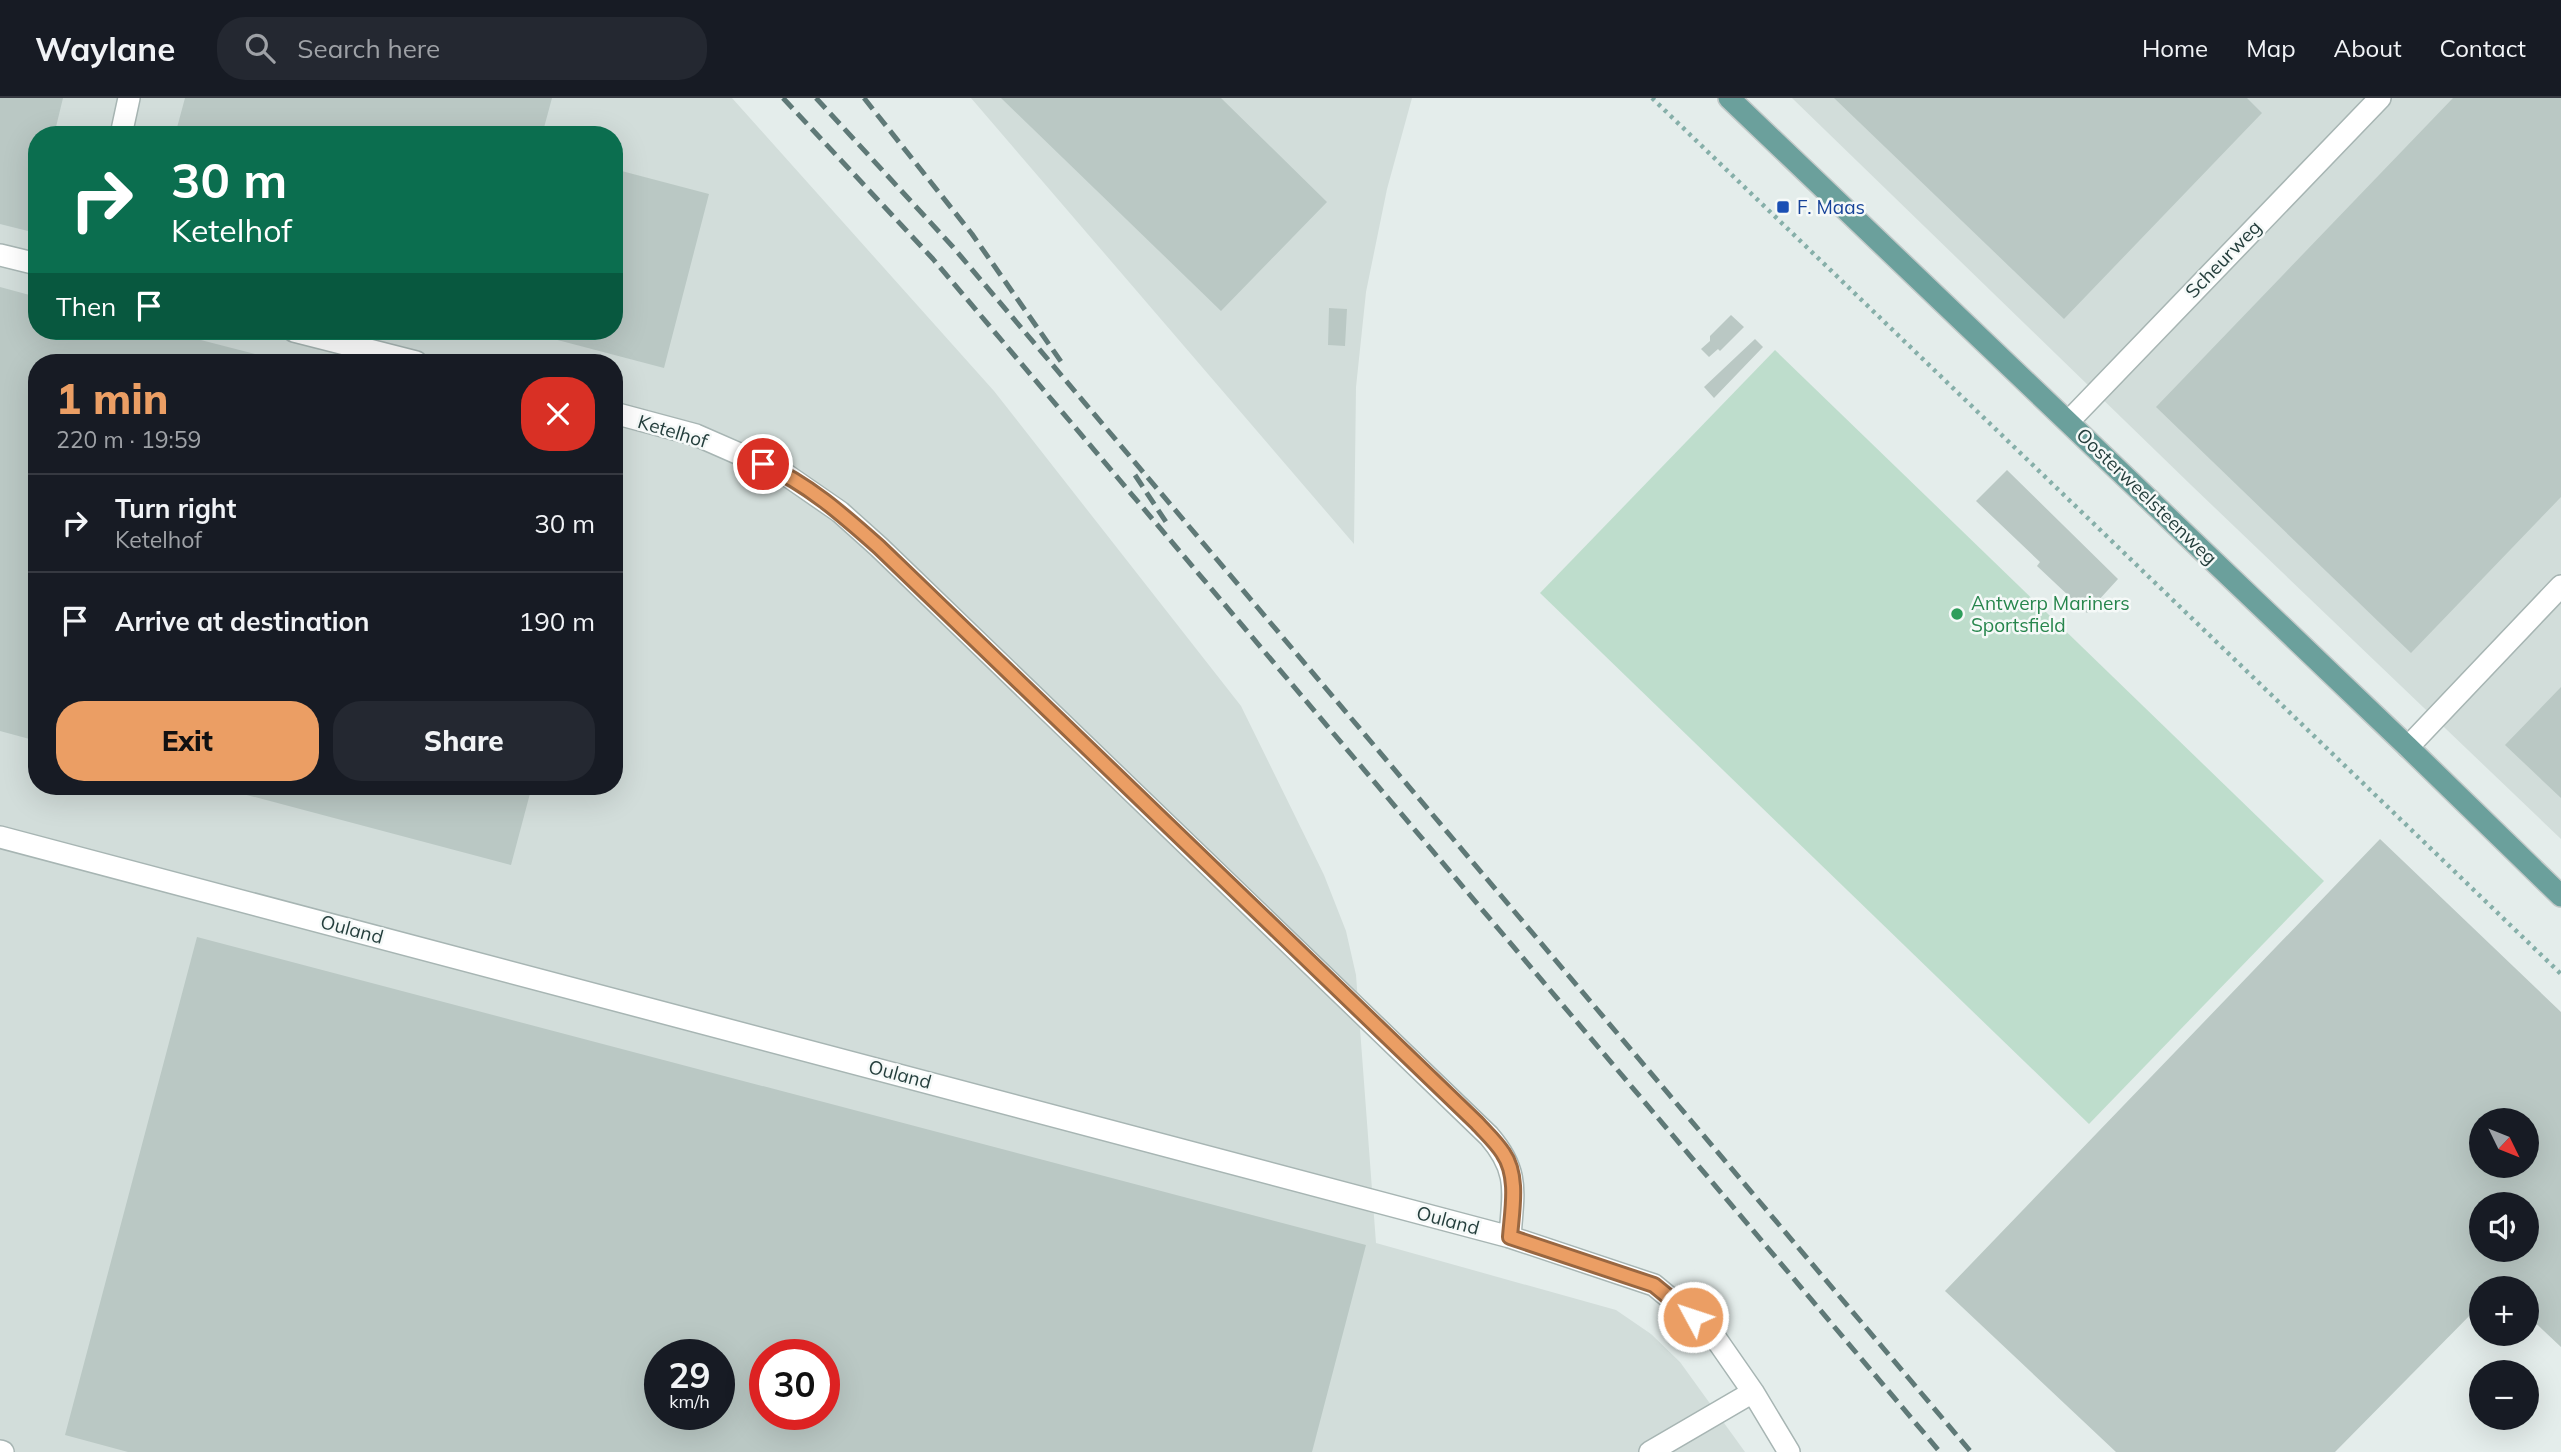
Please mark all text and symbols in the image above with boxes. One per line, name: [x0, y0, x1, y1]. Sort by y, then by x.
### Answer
search box: [217, 17, 707, 80]
text: Waylane: [35, 28, 175, 69]
icon: search: [241, 29, 279, 67]
text: Search here: [297, 32, 440, 65]
text: Home: [2142, 33, 2208, 63]
text: Map: [2246, 33, 2296, 63]
text: About: [2334, 33, 2402, 63]
text: Contact: [2440, 33, 2526, 63]
text: 30 m: [171, 149, 287, 210]
icon: right: [56, 154, 147, 245]
place label: F. Maas: [1797, 195, 1865, 219]
marker: F. Maas: [1775, 199, 1791, 215]
text: Ketelhof: [171, 210, 292, 250]
street label: Scheurweg: [2180, 215, 2266, 303]
icon: arrive: [130, 287, 168, 325]
text: Then: [56, 290, 116, 323]
text: 1 min: [56, 372, 169, 425]
button: close: [521, 377, 595, 451]
street label: Ketelhof: [635, 409, 711, 453]
street label: Oosterweelsteenweg: [2072, 423, 2222, 569]
text: 220 m · 19:59: [56, 425, 201, 454]
pin: [733, 434, 793, 494]
icon: arrive: [744, 445, 782, 483]
text: Turn right: [115, 492, 236, 525]
icon: right: [56, 504, 94, 542]
text: 30 m: [534, 507, 595, 540]
text: Ketelhof: [115, 525, 202, 554]
place label: Antwerp Mariners Sportsfield: [1971, 591, 2130, 637]
icon: arrive: [56, 602, 94, 640]
text: Arrive at destination: [115, 605, 370, 638]
text: 190 m: [519, 605, 595, 638]
marker: Antwerp Mariners Sportsfield: [1949, 606, 1965, 622]
button: Exit: [56, 701, 319, 781]
button: Share: [333, 701, 595, 781]
street label: Ouland: [318, 909, 386, 949]
street label: Ouland: [866, 1054, 934, 1094]
north arrow: [2469, 1108, 2539, 1178]
map controls: [2469, 1108, 2539, 1430]
button: sound: [2469, 1192, 2539, 1262]
street label: Ouland: [1414, 1200, 1482, 1240]
button: +: [2469, 1276, 2539, 1346]
position arrow: [1656, 1280, 1730, 1354]
speed limit sign: 30: [749, 1339, 840, 1430]
text: 29: [668, 1353, 711, 1397]
button: −: [2469, 1360, 2539, 1430]
text: km/h: [669, 1390, 710, 1413]

